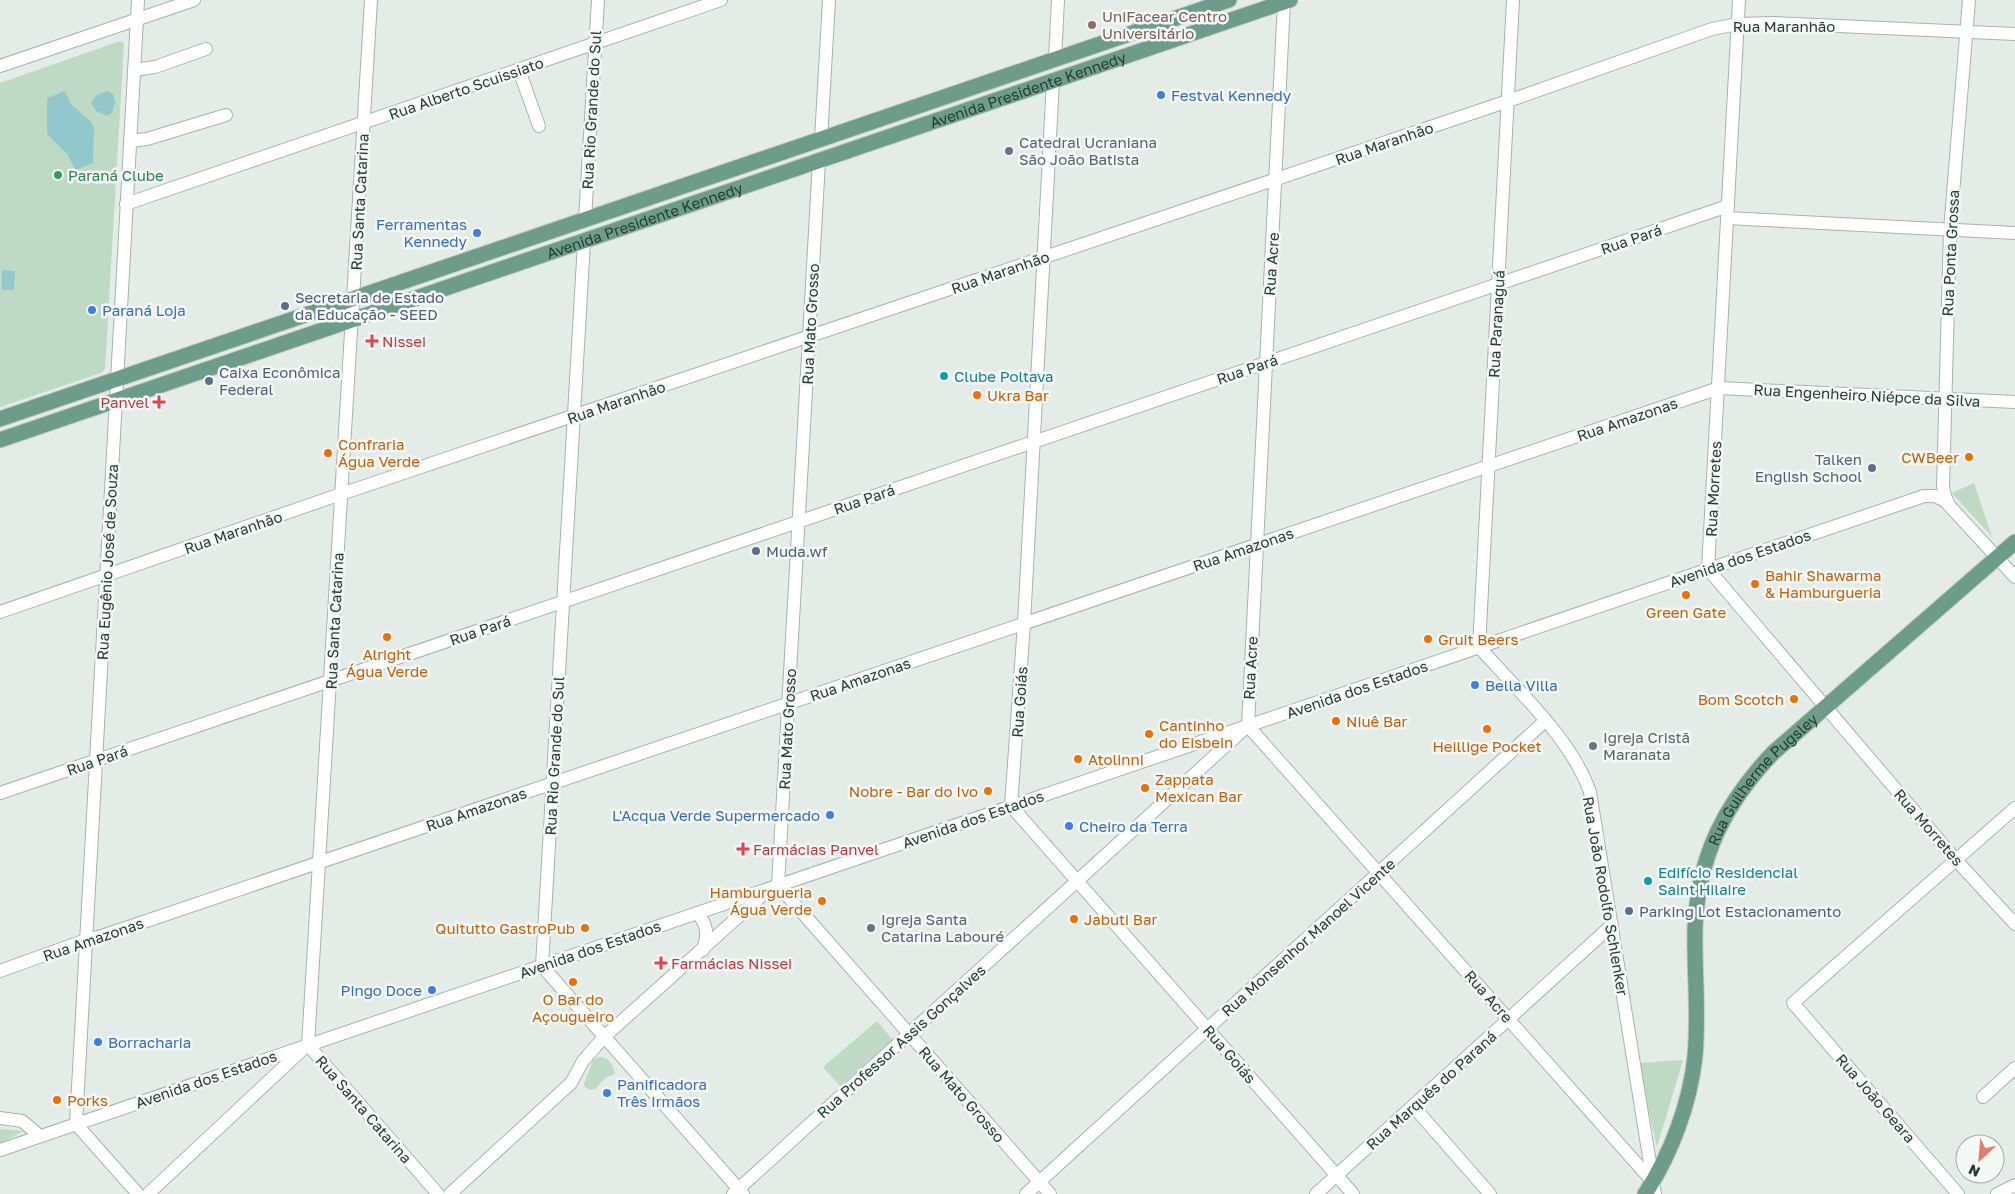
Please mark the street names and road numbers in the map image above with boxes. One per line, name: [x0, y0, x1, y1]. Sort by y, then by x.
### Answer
street label: Rua Maranhão: [1733, 17, 1835, 35]
street label: Rua Rio Grande do Sul: [578, 30, 604, 190]
street label: Avenida Presidente Kennedy: [927, 47, 1129, 131]
street label: Rua Alberto Scuissiato: [386, 53, 546, 123]
street label: Rua Maranhão: [1333, 118, 1435, 168]
street label: Rua Santa Catarina: [346, 133, 372, 271]
street label: Avenida Presidente Kennedy: [544, 178, 745, 262]
street label: Rua Ponta Grossa: [1938, 189, 1962, 317]
street label: Rua Pará: [1598, 220, 1664, 258]
street label: Rua Acre: [1260, 231, 1282, 296]
street label: Rua Maranhão: [949, 247, 1051, 297]
street label: Rua Mato Grosso: [798, 263, 822, 385]
street label: Rua Paranaguá: [1484, 270, 1508, 378]
street label: Rua Pará: [1214, 350, 1280, 388]
street label: Rua Maranhão: [565, 377, 667, 427]
street label: Rua Engenheiro Niépce da Silva: [1753, 380, 1981, 410]
street label: Rua Amazonas: [1574, 393, 1680, 445]
street label: Rua Morretes: [1701, 441, 1725, 537]
street label: Rua Eugênio José de Souza: [93, 463, 121, 661]
street label: Rua Pará: [831, 480, 897, 518]
street label: Rua Maranhão: [182, 507, 284, 557]
street label: Rua Amazonas: [1190, 523, 1296, 575]
street label: Avenida dos Estados: [1667, 525, 1813, 591]
street label: Rua Santa Catarina: [321, 552, 347, 690]
street label: Rua Pará: [447, 611, 513, 649]
street label: Rua Acre: [1239, 635, 1261, 700]
street label: Rua Amazonas: [807, 653, 913, 705]
street label: Avenida dos Estados: [1284, 656, 1430, 722]
street label: Rua Goiás: [1008, 666, 1030, 738]
street label: Rua Mato Grosso: [775, 668, 799, 790]
street label: Rua Rio Grande do Sul: [541, 676, 567, 836]
street label: Rua Guilherme Pugsley: [1704, 709, 1822, 848]
street label: Rua Pará: [64, 741, 130, 779]
street label: Rua Amazonas: [423, 783, 529, 835]
street label: Rua Morretes: [1891, 785, 1967, 869]
street label: Avenida dos Estados: [900, 786, 1046, 852]
street label: Rua João Rodolfo Schlenker: [1580, 795, 1632, 997]
street label: Rua Monsenhor Manoel Vicente: [1217, 854, 1399, 1020]
street label: Rua Amazonas: [40, 913, 146, 965]
street label: Avenida dos Estados: [517, 916, 663, 982]
street label: Rua Professor Assis Gonçalves: [813, 961, 989, 1121]
street label: Rua Acre: [1461, 966, 1517, 1026]
street label: Rua Goiás: [1200, 1021, 1260, 1087]
street label: Rua Marquês do Paraná: [1362, 1027, 1500, 1153]
street label: Rua Mato Grosso: [915, 1042, 1009, 1146]
street label: Avenida dos Estados: [133, 1046, 279, 1112]
street label: Rua João Geara: [1833, 1050, 1919, 1146]
street label: Rua Santa Catarina: [312, 1051, 416, 1167]

